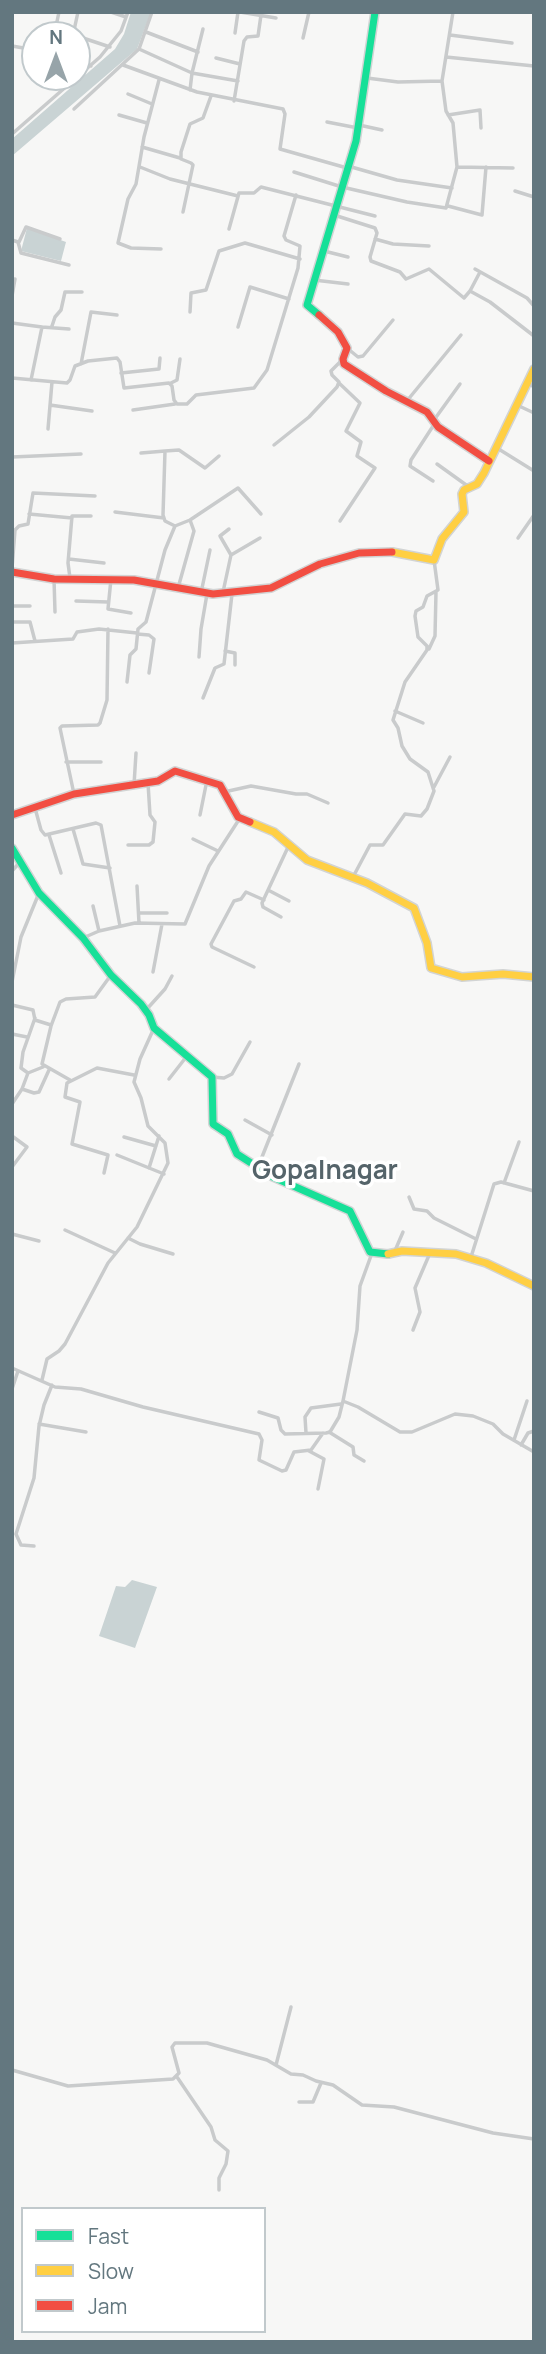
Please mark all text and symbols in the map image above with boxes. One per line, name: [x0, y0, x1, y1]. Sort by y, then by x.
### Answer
north arrow: [21, 21, 91, 91]
text: N: [49, 24, 63, 50]
district label: Gopalnagar: [252, 1156, 398, 1188]
legend: [21, 2207, 266, 2333]
text: Fast: [88, 2222, 129, 2250]
text: Slow: [88, 2257, 134, 2285]
text: Jam: [88, 2292, 127, 2320]

